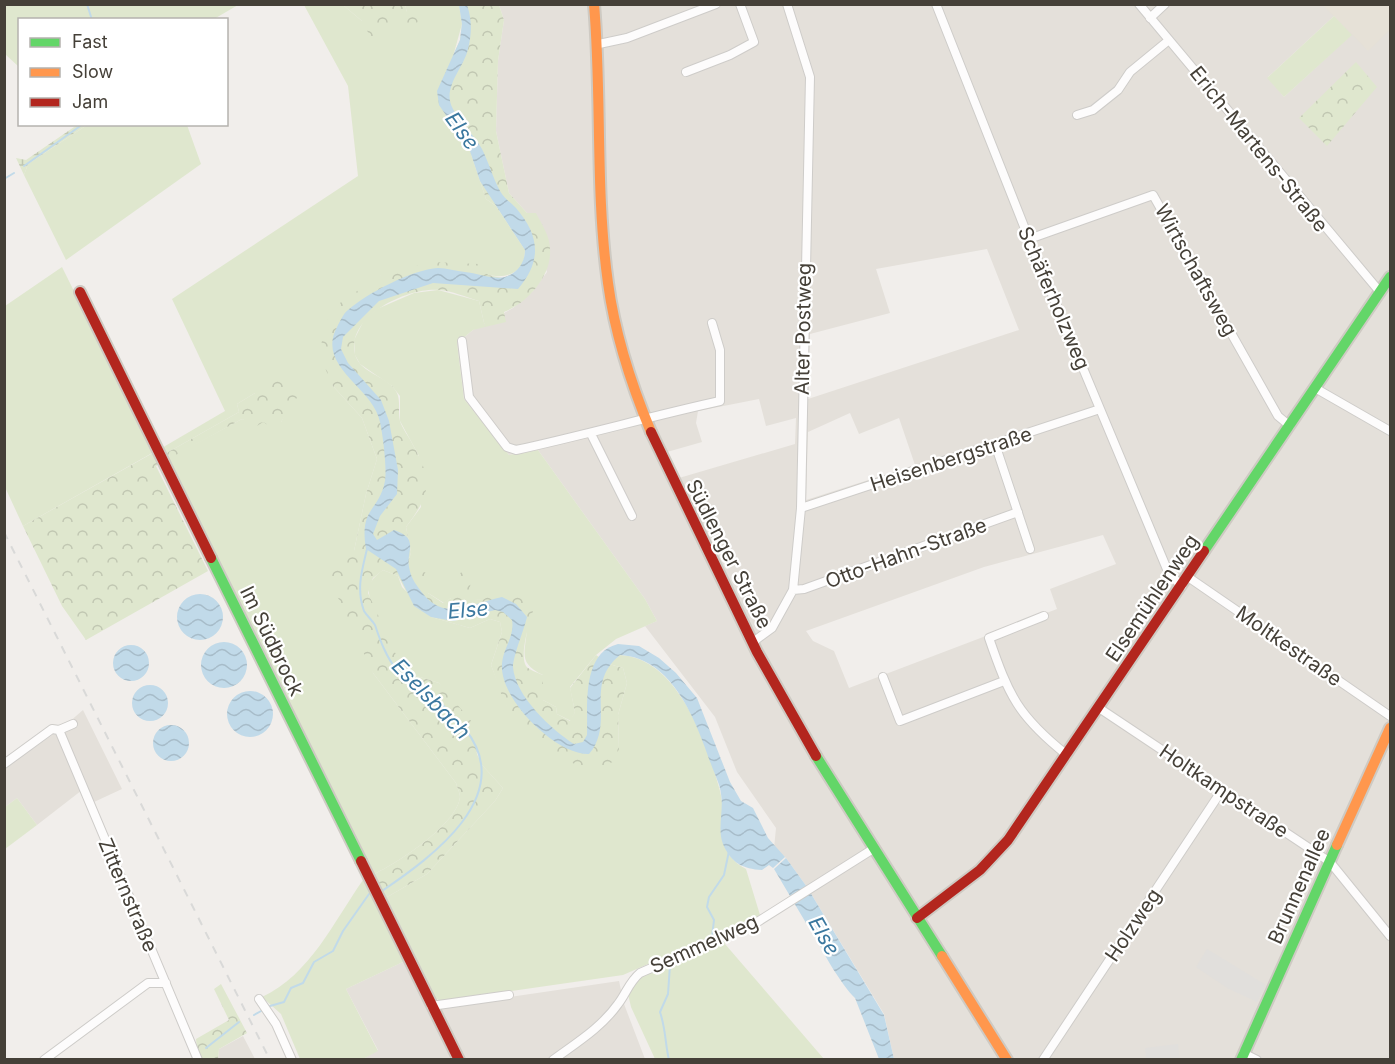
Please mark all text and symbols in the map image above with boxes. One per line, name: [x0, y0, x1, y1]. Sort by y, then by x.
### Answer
legend: [18, 18, 228, 126]
text: Fast: [72, 31, 108, 52]
text: Slow: [72, 61, 113, 82]
street label: Erich-Martens-Straße: [1185, 61, 1333, 237]
text: Jam: [72, 91, 108, 112]
water label: Else: [440, 107, 485, 155]
street label: Wirtschaftsweg: [1150, 200, 1242, 340]
street label: Schäferholzweg: [1013, 223, 1095, 373]
street label: Alter Postweg: [790, 263, 816, 395]
street label: Heisenbergstraße: [867, 422, 1035, 496]
street label: Südlenger Straße: [681, 475, 777, 633]
street label: Otto-Hahn-Straße: [822, 513, 990, 593]
street label: Elsemühlenweg: [1101, 530, 1203, 666]
street label: Im Südbrock: [235, 582, 309, 700]
water label: Else: [446, 595, 489, 624]
street label: Moltkestraße: [1231, 601, 1347, 691]
water label: Eselsbach: [387, 653, 476, 744]
street label: Holtkampstraße: [1155, 739, 1293, 843]
street label: Brunnenallee: [1263, 825, 1335, 947]
street label: Zitternstraße: [93, 835, 163, 955]
street label: Holzweg: [1100, 884, 1166, 966]
street label: Semmelweg: [646, 909, 762, 979]
water label: Else: [803, 912, 845, 960]

